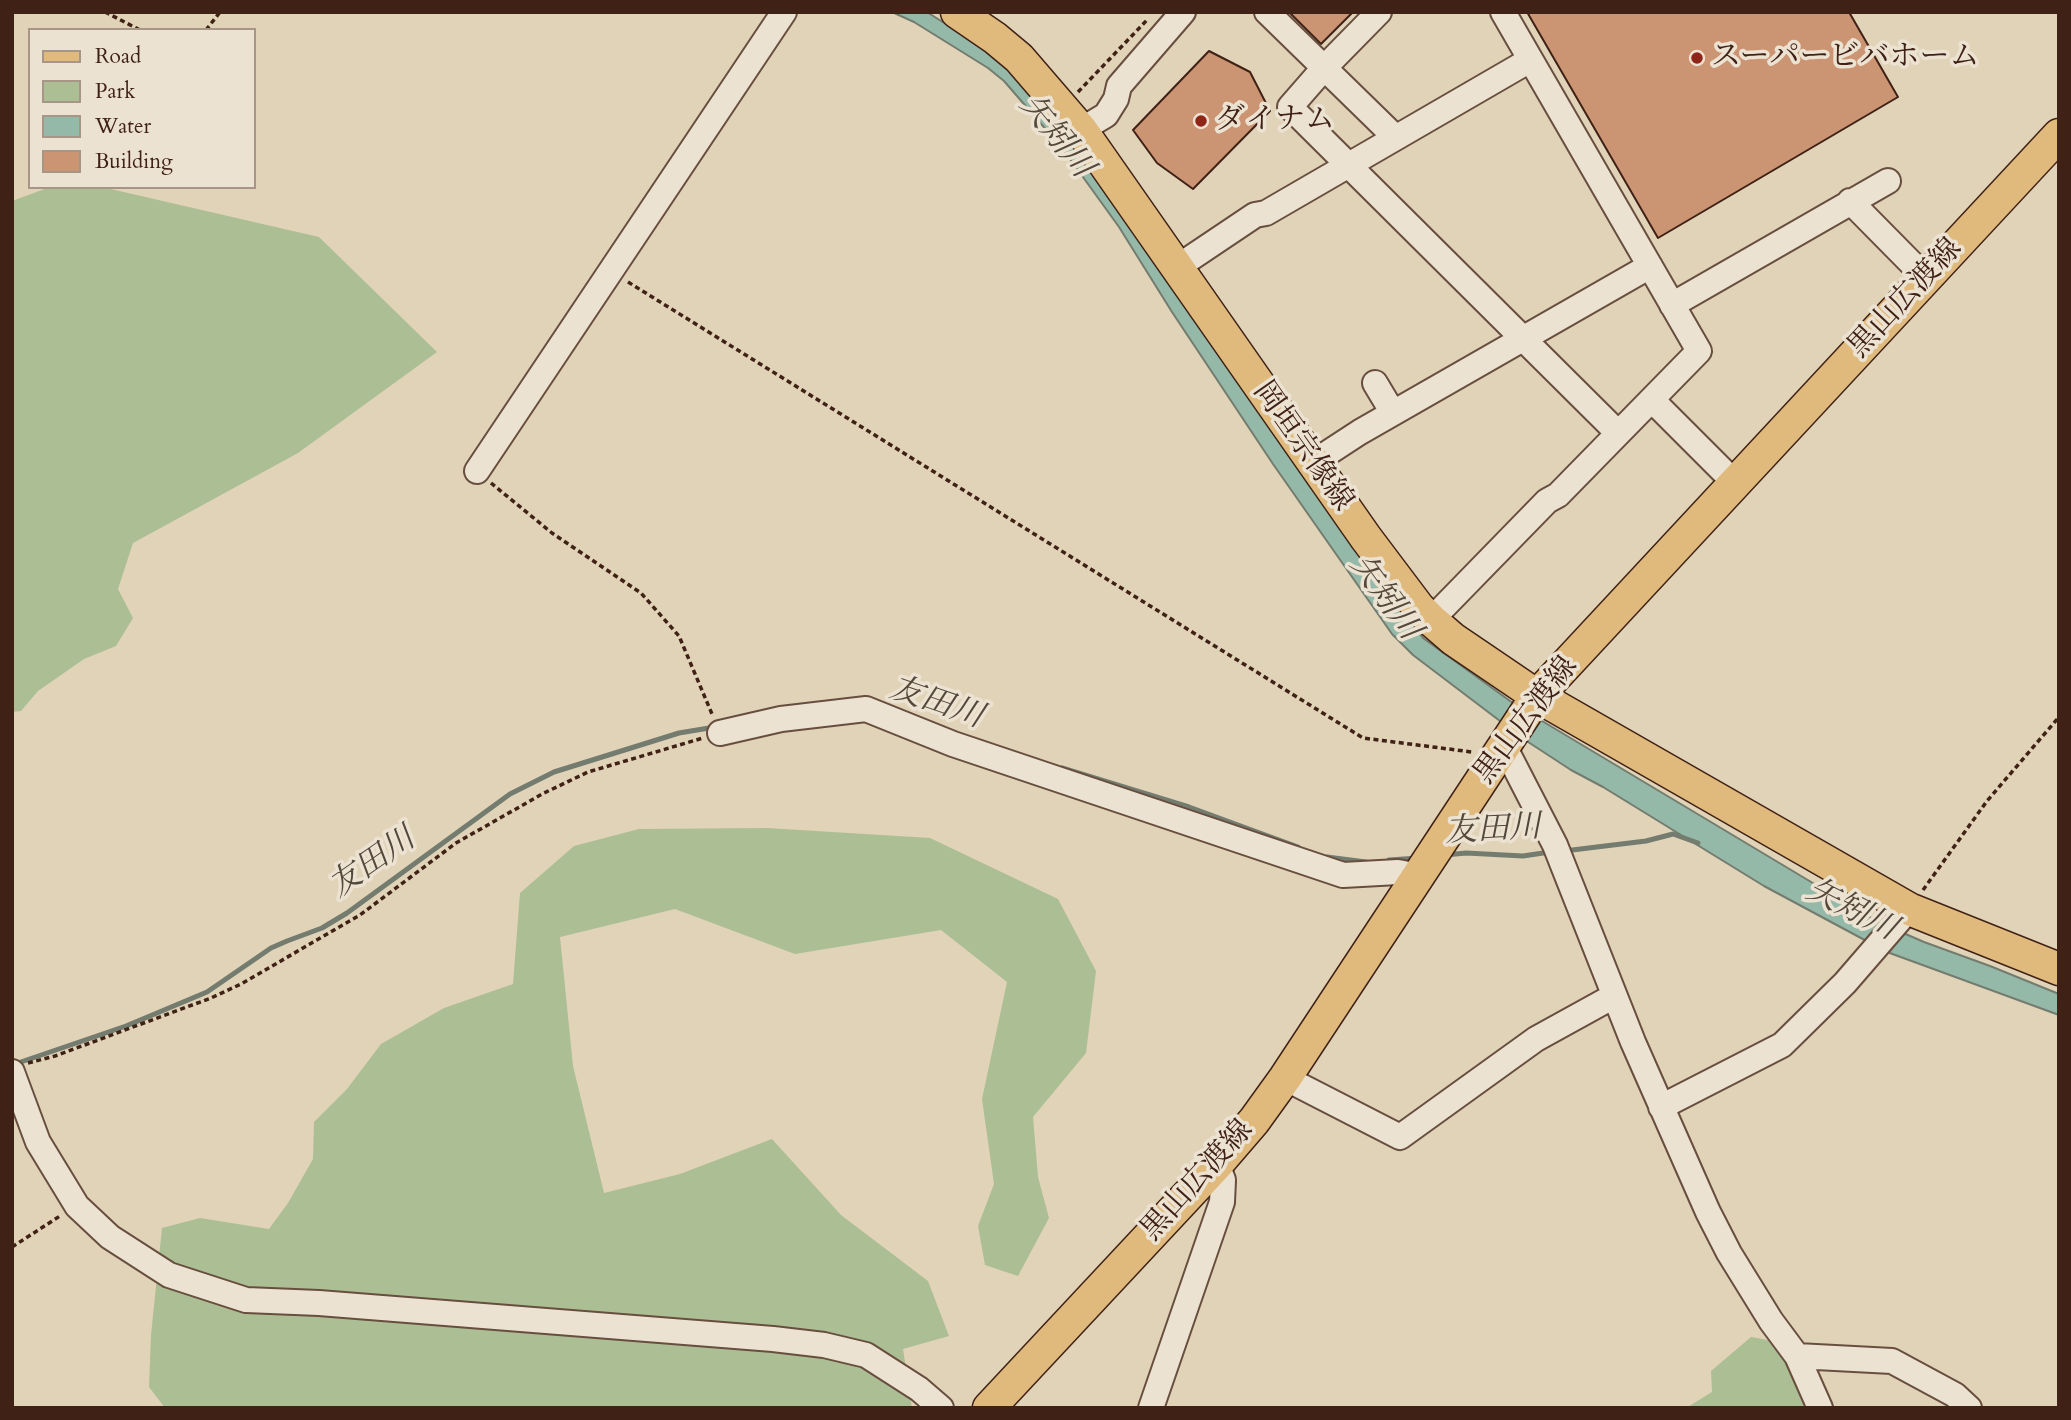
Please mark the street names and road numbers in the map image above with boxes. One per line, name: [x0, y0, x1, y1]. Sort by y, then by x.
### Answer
street label: 黒山広渡線: [1842, 232, 1970, 366]
street label: 岡垣宗像線: [1244, 375, 1360, 519]
street label: 黒山広渡線: [1467, 650, 1587, 792]
street label: 黒山広渡線: [1134, 1113, 1262, 1249]

